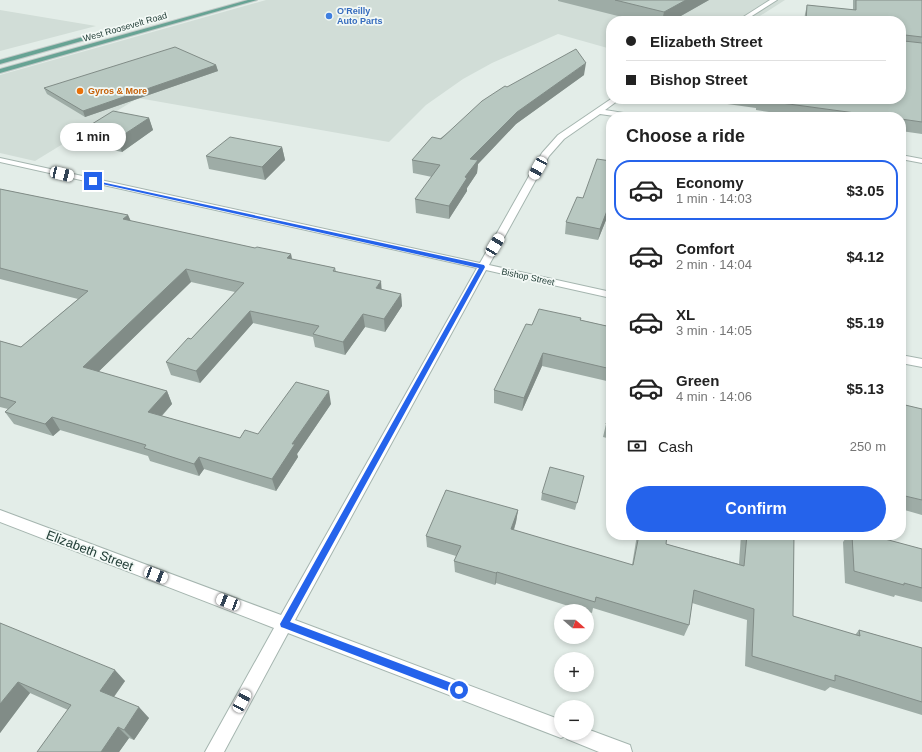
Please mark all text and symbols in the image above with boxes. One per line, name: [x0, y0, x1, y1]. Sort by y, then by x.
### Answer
place label: O'Reilly Auto Parts: [337, 6, 383, 26]
street label: West Roosevelt Road: [82, 10, 168, 44]
marker: O'Reilly Auto Parts: [324, 11, 334, 21]
text: Elizabeth Street: [650, 33, 763, 50]
text: Bishop Street: [650, 71, 748, 88]
marker: Gyros & More: [75, 86, 85, 96]
place label: Gyros & More: [88, 86, 147, 96]
callout: 1 min: [60, 123, 126, 151]
text: Choose a ride: [626, 126, 745, 146]
text: 1 min: [76, 129, 110, 144]
car: [527, 155, 549, 181]
car: [49, 165, 75, 183]
route end: [84, 172, 102, 190]
icon: car: [628, 172, 664, 208]
text: Economy: [676, 174, 744, 191]
text: $3.05: [846, 182, 884, 199]
text: 1 min · 14:03: [676, 191, 752, 206]
car: [484, 232, 506, 258]
icon: car: [628, 238, 664, 274]
text: Comfort: [676, 240, 734, 257]
text: $4.12: [846, 248, 884, 265]
text: 2 min · 14:04: [676, 257, 752, 272]
street label: Bishop Street: [501, 266, 556, 288]
icon: car: [628, 304, 664, 340]
text: XL: [676, 306, 695, 323]
text: $5.19: [846, 314, 884, 331]
text: 3 min · 14:05: [676, 323, 752, 338]
icon: car: [628, 370, 664, 406]
text: Green: [676, 372, 719, 389]
text: $5.13: [846, 380, 884, 397]
text: 4 min · 14:06: [676, 389, 752, 404]
icon: cash: [626, 435, 648, 457]
text: Cash: [658, 438, 693, 455]
text: 250 m: [850, 439, 886, 454]
button: Confirm: [626, 486, 886, 532]
street label: Elizabeth Street: [44, 527, 136, 574]
car: [143, 565, 169, 585]
car: [215, 592, 241, 612]
north arrow: [554, 604, 594, 644]
map controls: [554, 604, 594, 740]
button: +: [554, 652, 594, 692]
route start: [450, 681, 468, 699]
car: [231, 688, 253, 714]
button: −: [554, 700, 594, 740]

